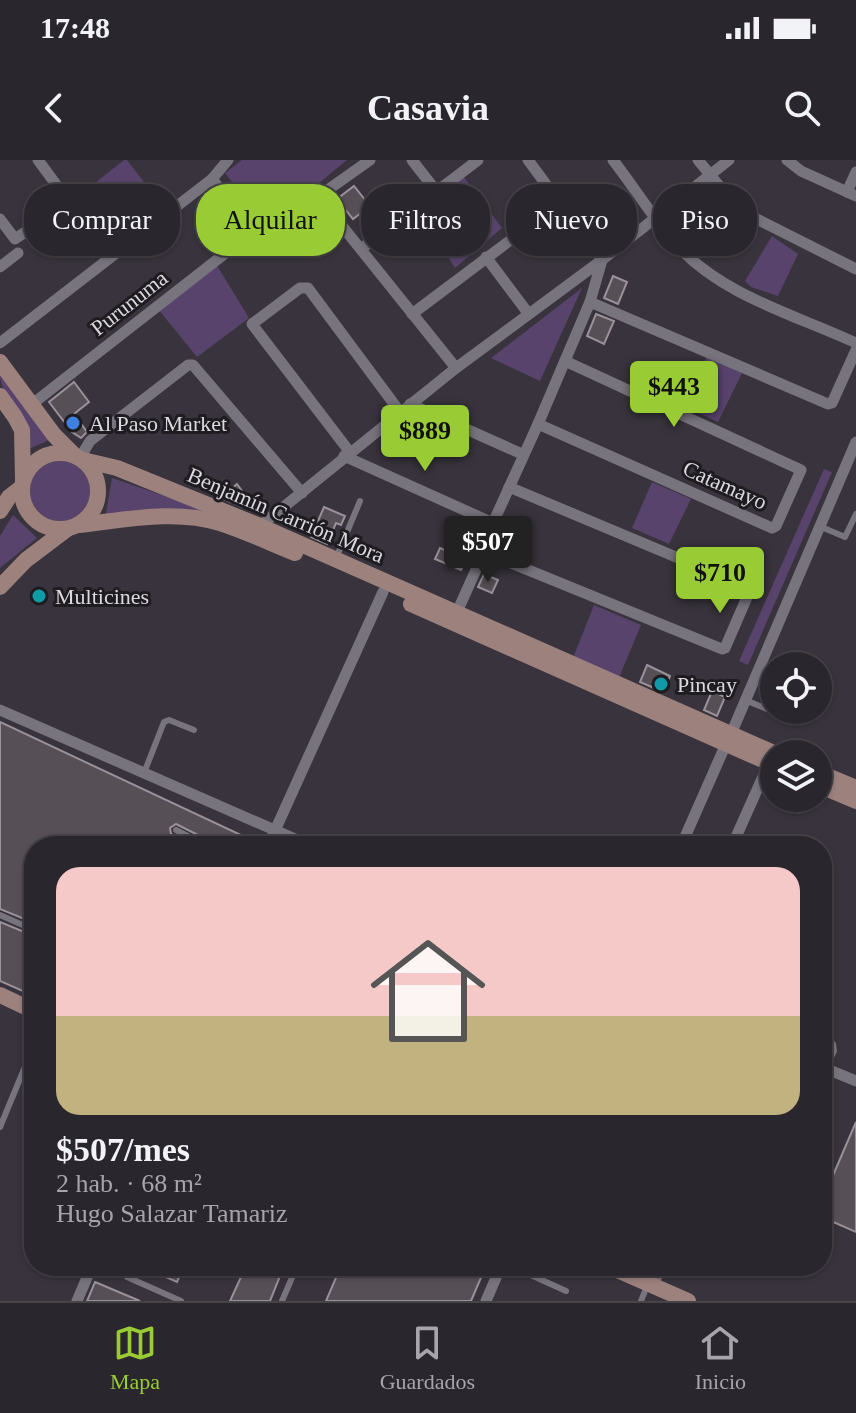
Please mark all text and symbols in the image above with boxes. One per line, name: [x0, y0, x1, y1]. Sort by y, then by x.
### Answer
text: 17:48: [40, 11, 110, 44]
icon: back: [32, 86, 76, 130]
icon: search: [780, 86, 824, 130]
text: Casavia: [367, 88, 489, 128]
chip: Comprar: [24, 184, 180, 256]
chip: Alquilar: [196, 184, 345, 256]
chip: Filtros: [361, 184, 490, 256]
chip: Nuevo: [506, 184, 637, 256]
chip: Piso: [653, 184, 757, 256]
street label: Purunuma: [86, 265, 173, 341]
pin: $443: [627, 361, 721, 429]
text: $443: [648, 372, 700, 401]
pin: $889: [378, 405, 472, 473]
place label: Al Paso Market: [89, 411, 227, 436]
marker: Al Paso Market: [64, 414, 82, 432]
text: $889: [399, 416, 451, 445]
street label: Catamayo: [679, 455, 771, 515]
street label: Benjamín Carrión Mora: [184, 462, 388, 568]
pin: $507: [441, 516, 535, 584]
text: $507: [462, 527, 514, 556]
pin: $710: [673, 547, 767, 615]
text: $710: [694, 558, 746, 587]
place label: Multicines: [55, 584, 149, 609]
marker: Multicines: [30, 587, 48, 605]
map controls: [760, 652, 832, 812]
button: locate: [760, 652, 832, 724]
place label: Pincay: [677, 672, 737, 697]
marker: Pincay: [652, 675, 670, 693]
button: layers: [760, 740, 832, 812]
icon: home: [356, 919, 500, 1063]
text: $507/mes: [56, 1131, 190, 1168]
text: 2 hab. · 68 m²: [56, 1169, 202, 1198]
text: Hugo Salazar Tamariz: [56, 1199, 288, 1228]
tab: Mapa: [110, 1321, 160, 1395]
tab: Guardados: [380, 1321, 475, 1395]
tab: Inicio: [695, 1321, 746, 1395]

